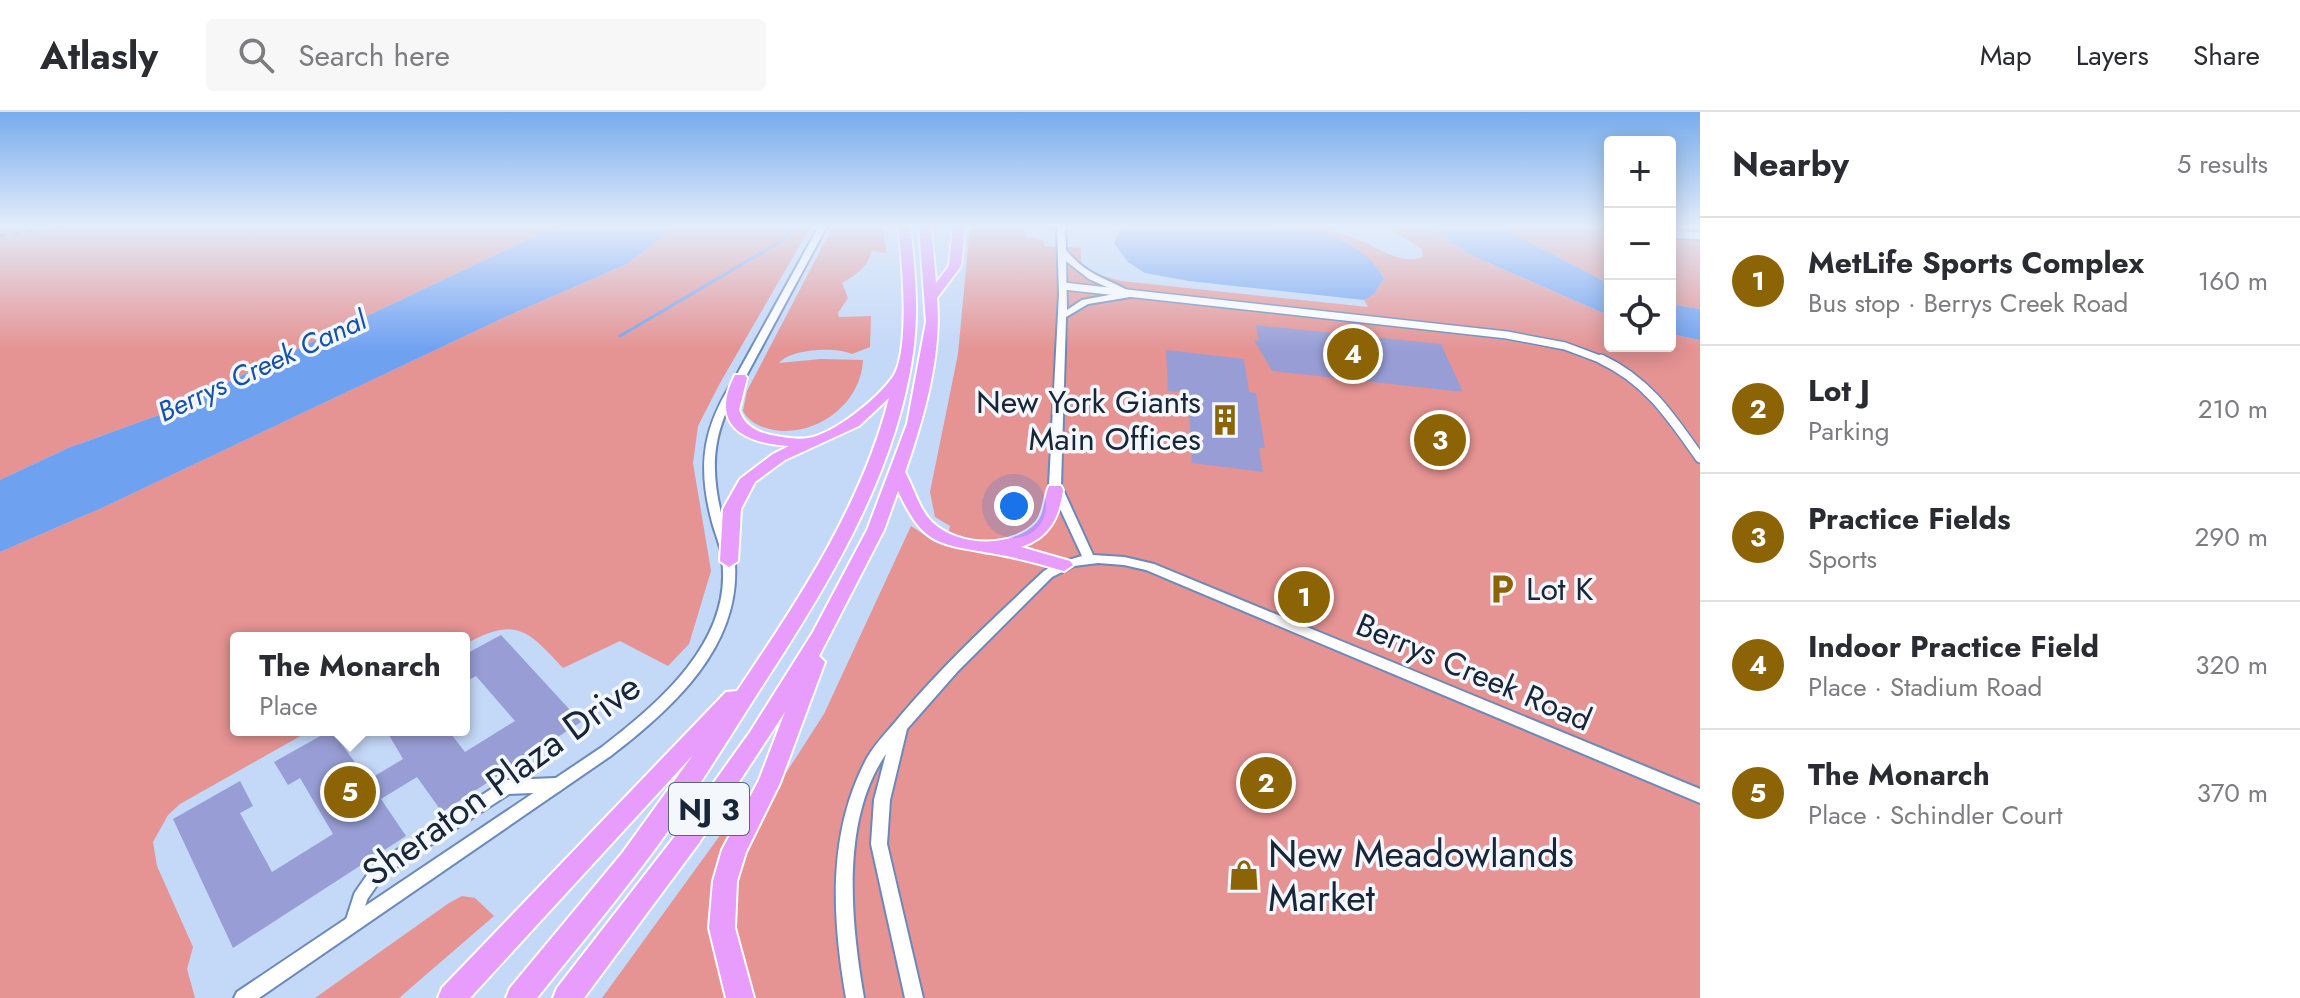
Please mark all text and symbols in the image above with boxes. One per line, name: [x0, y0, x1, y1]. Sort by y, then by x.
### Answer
search box: [206, 19, 766, 91]
text: Atlasly: [40, 28, 158, 83]
icon: search: [234, 33, 278, 77]
text: Search here: [298, 34, 450, 77]
text: Map: [1980, 35, 2032, 76]
text: Layers: [2076, 35, 2149, 76]
text: Share: [2193, 35, 2260, 76]
map controls: [1604, 136, 1676, 352]
button: +: [1604, 136, 1676, 208]
text: Nearby: [1732, 140, 1849, 189]
text: 5 results: [2177, 145, 2268, 183]
button: −: [1604, 208, 1676, 280]
text: MetLife Sports Complex: [1808, 241, 2144, 284]
text: 1: [1751, 262, 1765, 300]
text: 160 m: [2198, 262, 2268, 300]
button: locate: [1604, 280, 1676, 352]
text: Bus stop · Berrys Creek Road: [1808, 284, 2128, 322]
water label: Berrys Creek Canal: [151, 299, 375, 432]
pin: 4: [1327, 324, 1379, 384]
text: Lot J: [1808, 369, 1870, 412]
place label: New York Giants Main Offices: [976, 379, 1201, 462]
text: 2: [1749, 390, 1767, 428]
text: 210 m: [2198, 390, 2268, 428]
building icon: New York Giants Main Offices: [1208, 403, 1242, 437]
pin: 3: [1414, 410, 1466, 470]
text: Parking: [1808, 412, 1890, 450]
your location: [994, 486, 1034, 526]
text: Practice Fields: [1808, 497, 2011, 540]
text: 3: [1750, 518, 1766, 556]
text: 290 m: [2195, 518, 2268, 556]
text: Sports: [1808, 540, 1877, 578]
place label: Lot K: [1526, 566, 1593, 612]
pin: 1: [1278, 567, 1330, 627]
parking icon: Lot K: [1485, 572, 1519, 606]
street label: Berrys Creek Road: [1349, 602, 1599, 742]
text: Indoor Practice Field: [1808, 625, 2099, 668]
popup: [230, 632, 470, 736]
text: The Monarch: [259, 644, 441, 687]
text: 4: [1749, 646, 1767, 684]
text: 320 m: [2195, 646, 2268, 684]
street label: Sheraton Plaza Drive: [350, 659, 652, 899]
text: Place · Stadium Road: [1808, 668, 2042, 706]
text: Place: [259, 687, 318, 725]
pin: 2: [1240, 753, 1292, 813]
text: The Monarch: [1808, 753, 1990, 796]
pin: 5: [324, 762, 376, 822]
text: 5: [1750, 774, 1766, 812]
text: 370 m: [2197, 774, 2268, 812]
road number: NJ 3: [669, 783, 749, 835]
text: Place · Schindler Court: [1808, 796, 2062, 834]
place label: New Meadowlands Market: [1268, 826, 1574, 925]
shop icon: New Meadowlands Market: [1227, 858, 1261, 892]

